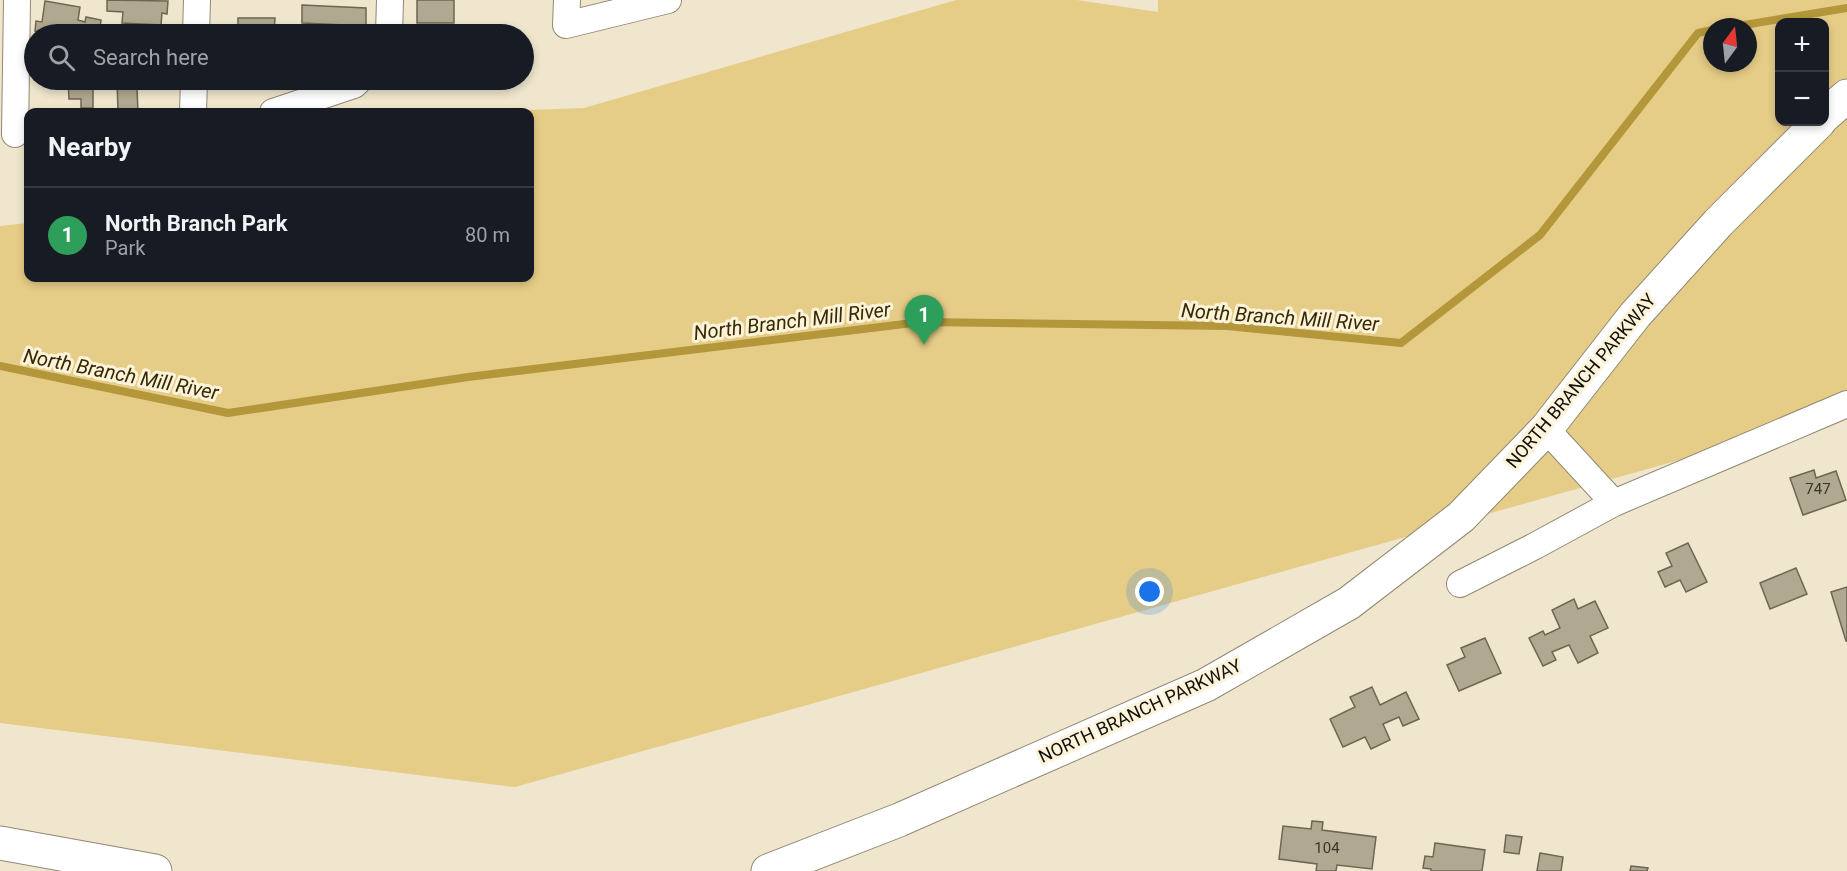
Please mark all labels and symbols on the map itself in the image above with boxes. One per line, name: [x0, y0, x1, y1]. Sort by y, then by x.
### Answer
north arrow: [1703, 18, 1757, 72]
street label: NORTH BRANCH PARKWAY: [1501, 289, 1660, 472]
pin: 1: [904, 296, 944, 345]
water label: North Branch Mill River: [692, 297, 893, 345]
water label: North Branch Mill River: [1180, 298, 1381, 336]
water label: North Branch Mill River: [22, 343, 222, 405]
house number: 747: [1805, 480, 1831, 498]
your location: [1135, 577, 1164, 606]
street label: NORTH BRANCH PARKWAY: [1035, 654, 1245, 767]
house number: 104: [1314, 839, 1340, 857]

